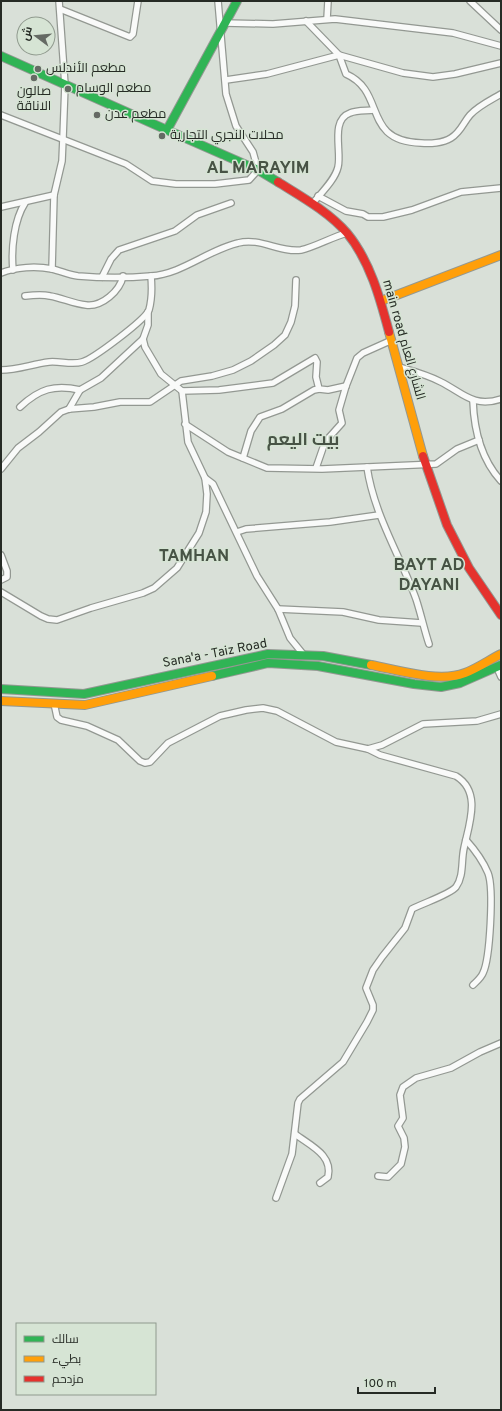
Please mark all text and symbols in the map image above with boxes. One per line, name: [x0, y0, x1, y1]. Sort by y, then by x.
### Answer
north arrow: [16, 16, 56, 56]
text: ش: [19, 25, 36, 42]
place label: مطعم الأندلس: [46, 61, 126, 77]
marker: مطعم الأندلس: [33, 64, 43, 74]
marker: صالون الاناقة: [29, 73, 39, 83]
place label: مطعم الوسام: [76, 81, 151, 97]
place label: صالون الاناقة: [17, 84, 51, 115]
marker: مطعم الوسام: [63, 84, 73, 94]
place label: مطعم عدن: [105, 107, 166, 123]
marker: مطعم عدن: [92, 110, 102, 120]
place label: محلات النجري التجارية: [170, 128, 284, 145]
marker: محلات النجري التجارية: [157, 131, 167, 141]
district label: AL MARAYIM: [206, 158, 310, 180]
street label: main road الشارع العام: [378, 278, 428, 402]
district label: بيت اليعم: [267, 430, 339, 452]
district label: TAMHAN: [159, 546, 229, 568]
district label: BAYT AD DAYANI: [393, 555, 465, 597]
street label: Sana'a - Taiz Road: [161, 636, 269, 672]
legend: [16, 1323, 156, 1395]
text: سالك: [52, 1332, 79, 1348]
text: بطيء: [52, 1352, 81, 1369]
scale bar: [358, 1369, 435, 1395]
text: مزدحم: [52, 1372, 84, 1388]
text: 100 m: [364, 1376, 397, 1392]

